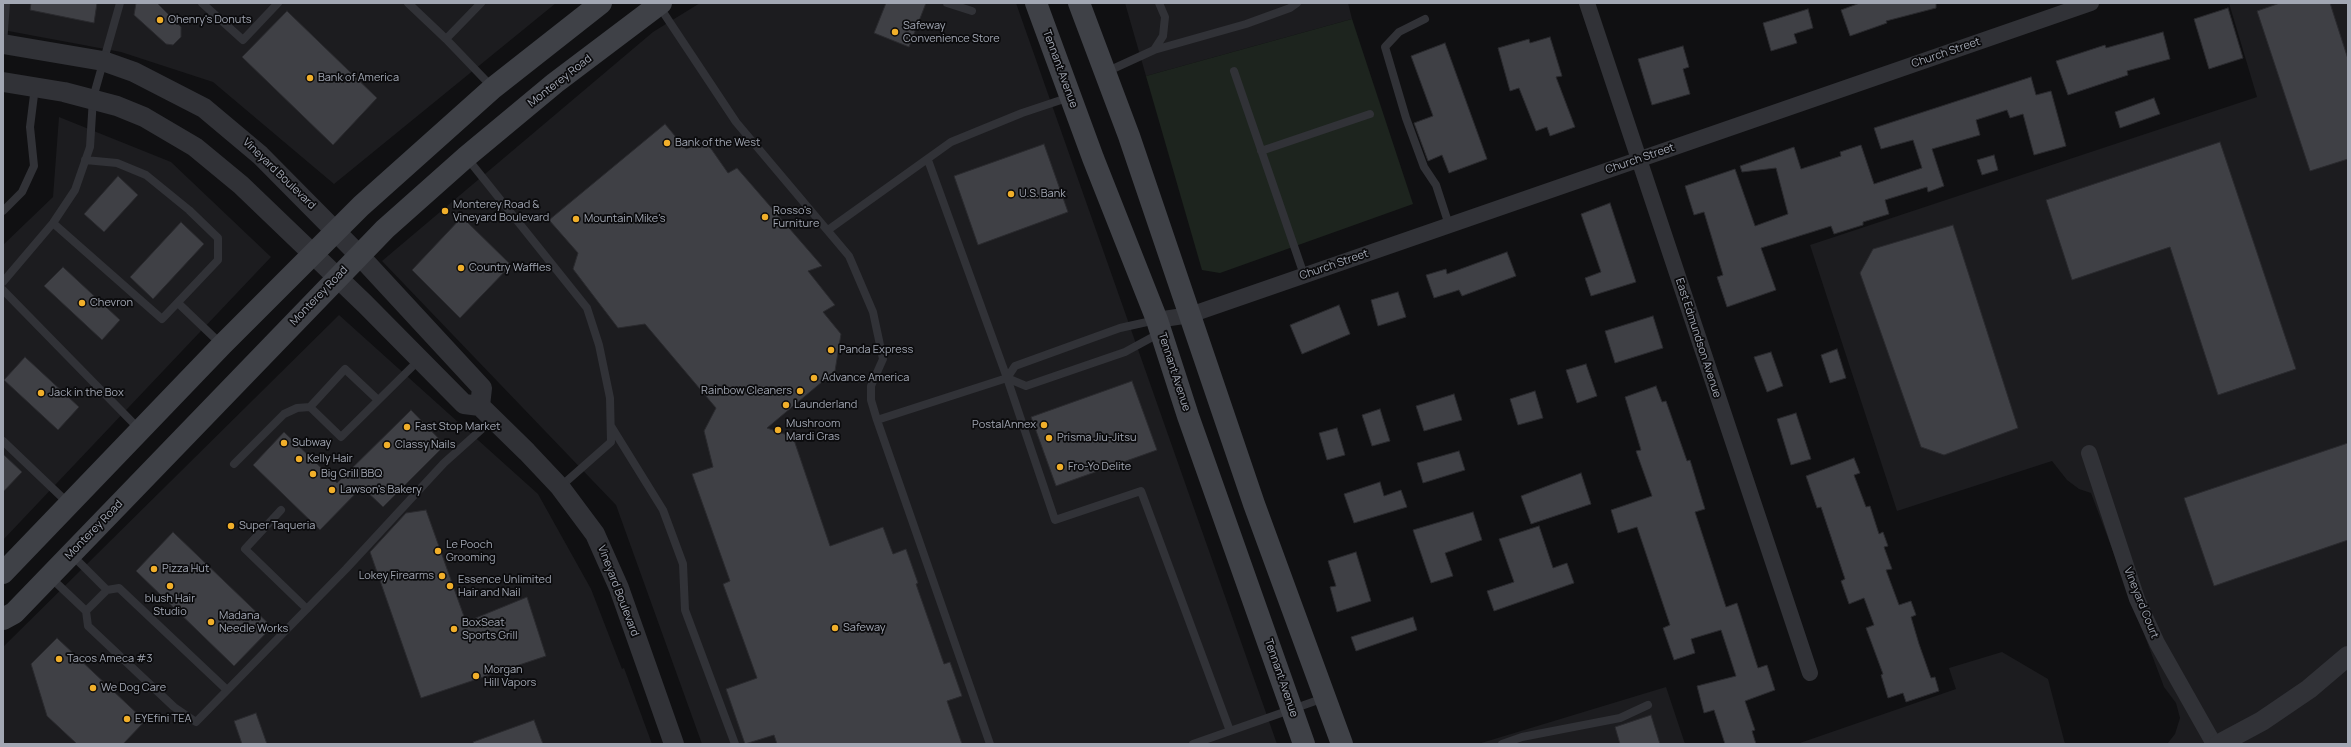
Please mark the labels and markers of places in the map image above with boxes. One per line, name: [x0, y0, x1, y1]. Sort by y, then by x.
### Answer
place label: Ohenry's Donuts: [168, 13, 252, 27]
marker: Ohenry's Donuts: [155, 15, 165, 25]
place label: Safeway Convenience Store: [903, 19, 1000, 45]
marker: Safeway Convenience Store: [890, 27, 900, 37]
place label: Bank of America: [318, 71, 399, 85]
marker: Bank of America: [305, 73, 315, 83]
place label: Bank of the West: [675, 136, 760, 150]
marker: Bank of the West: [662, 138, 672, 148]
place label: U.S. Bank: [1019, 187, 1066, 201]
marker: U.S. Bank: [1006, 189, 1016, 199]
place label: Monterey Road & Vineyard Boulevard: [453, 198, 549, 224]
place label: Rosso's Furniture: [773, 204, 819, 230]
marker: Monterey Road & Vineyard Boulevard: [440, 206, 450, 216]
place label: Mountain Mike's: [584, 212, 665, 226]
marker: Rosso's Furniture: [760, 212, 770, 222]
marker: Mountain Mike's: [571, 214, 581, 224]
place label: Country Waffles: [469, 261, 551, 275]
marker: Country Waffles: [456, 263, 466, 273]
place label: Chevron: [90, 296, 133, 310]
marker: Chevron: [77, 298, 87, 308]
place label: Panda Express: [839, 343, 913, 357]
marker: Panda Express: [826, 345, 836, 355]
place label: Advance America: [822, 371, 909, 385]
marker: Advance America: [809, 373, 819, 383]
place label: Rainbow Cleaners: [701, 384, 792, 398]
place label: Jack in the Box: [49, 386, 124, 400]
marker: Rainbow Cleaners: [795, 386, 805, 396]
marker: Jack in the Box: [36, 388, 46, 398]
place label: Launderland: [794, 398, 857, 412]
marker: Launderland: [781, 400, 791, 410]
place label: Mushroom Mardi Gras: [786, 417, 840, 443]
place label: PostalAnnex: [972, 418, 1036, 432]
place label: Fast Stop Market: [415, 420, 500, 434]
marker: PostalAnnex: [1039, 420, 1049, 430]
marker: Fast Stop Market: [402, 422, 412, 432]
marker: Mushroom Mardi Gras: [773, 425, 783, 435]
place label: Prisma Jiu-Jitsu: [1057, 431, 1136, 445]
marker: Prisma Jiu-Jitsu: [1044, 433, 1054, 443]
place label: Subway: [292, 436, 331, 450]
marker: Subway: [279, 438, 289, 448]
place label: Classy Nails: [395, 438, 455, 452]
marker: Classy Nails: [382, 440, 392, 450]
place label: Kelly Hair: [307, 452, 353, 466]
marker: Kelly Hair: [294, 454, 304, 464]
place label: Fro-Yo Delite: [1068, 460, 1131, 474]
marker: Fro-Yo Delite: [1055, 462, 1065, 472]
place label: Big Grill BBQ: [321, 467, 382, 481]
marker: Big Grill BBQ: [308, 469, 318, 479]
place label: Lawson's Bakery: [340, 483, 422, 497]
marker: Lawson's Bakery: [327, 485, 337, 495]
place label: Super Taqueria: [239, 519, 315, 533]
marker: Super Taqueria: [226, 521, 236, 531]
place label: Le Pooch Grooming: [446, 538, 496, 564]
marker: Le Pooch Grooming: [433, 546, 443, 556]
place label: Pizza Hut: [162, 562, 209, 576]
marker: Pizza Hut: [149, 564, 159, 574]
place label: Lokey Firearms: [359, 569, 434, 583]
marker: Lokey Firearms: [437, 571, 447, 581]
place label: Essence Unlimited Hair and Nail: [458, 573, 552, 599]
marker: blush Hair Studio: [165, 581, 175, 591]
marker: Essence Unlimited Hair and Nail: [445, 581, 455, 591]
place label: blush Hair Studio: [145, 592, 195, 618]
place label: Madana Needle Works: [219, 609, 288, 635]
place label: BoxSeat Sports Grill: [462, 616, 518, 642]
marker: Madana Needle Works: [206, 617, 216, 627]
place label: Safeway: [843, 621, 885, 635]
marker: Safeway: [830, 623, 840, 633]
marker: BoxSeat Sports Grill: [449, 624, 459, 634]
place label: Tacos Ameca #3: [67, 652, 153, 666]
marker: Tacos Ameca #3: [54, 654, 64, 664]
place label: Morgan Hill Vapors: [484, 663, 536, 689]
marker: Morgan Hill Vapors: [471, 671, 481, 681]
place label: We Dog Care: [101, 681, 166, 695]
marker: We Dog Care: [88, 683, 98, 693]
place label: EYEfini TEA: [135, 712, 191, 726]
marker: EYEfini TEA: [122, 714, 132, 724]

